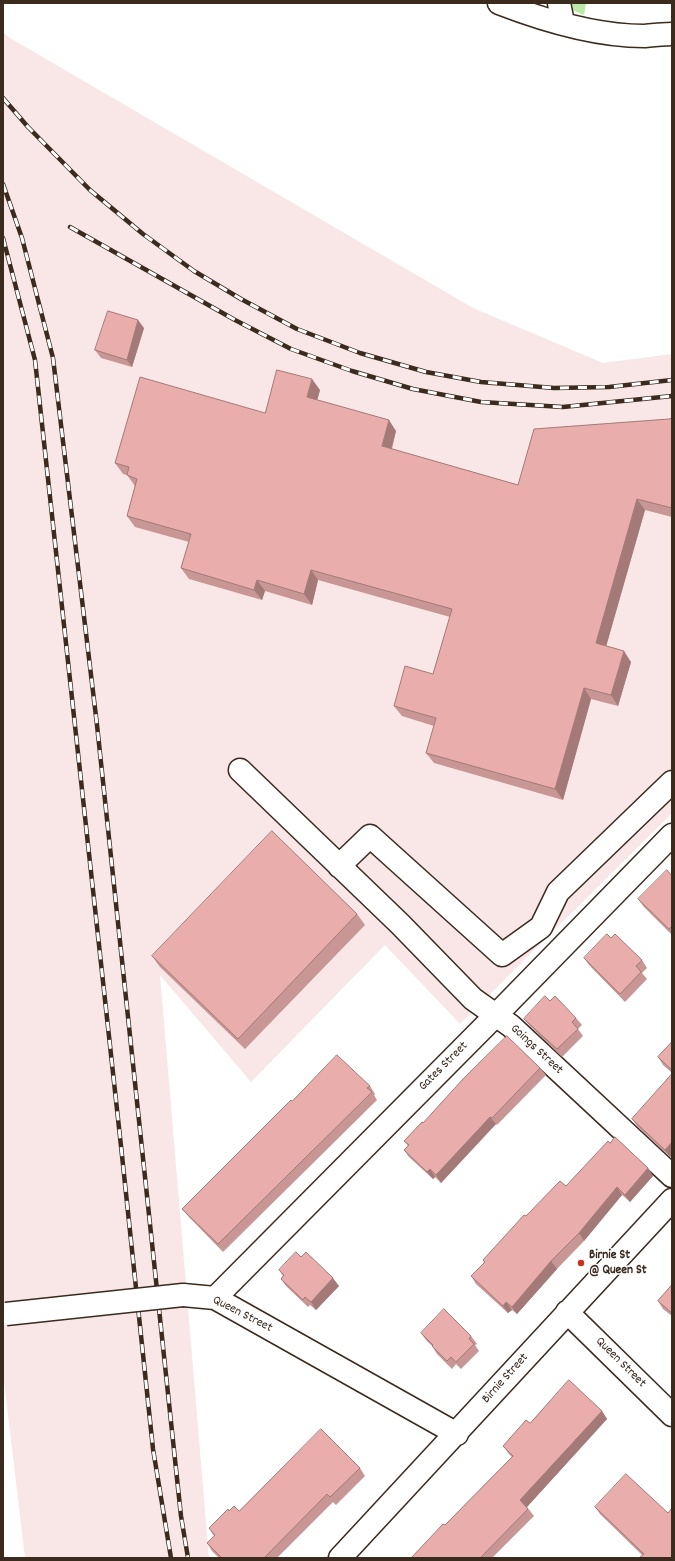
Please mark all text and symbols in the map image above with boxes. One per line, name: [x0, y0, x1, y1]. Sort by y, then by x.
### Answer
street label: Goings Street: [506, 1022, 566, 1078]
street label: Gates Street: [416, 1039, 472, 1095]
place label: Birnie St @ Queen St: [589, 1248, 647, 1279]
marker: Birnie St @ Queen St: [576, 1258, 586, 1268]
street label: Queen Street: [209, 1293, 275, 1337]
street label: Queen Street: [591, 1334, 649, 1392]
street label: Birnie Street: [479, 1351, 533, 1407]

